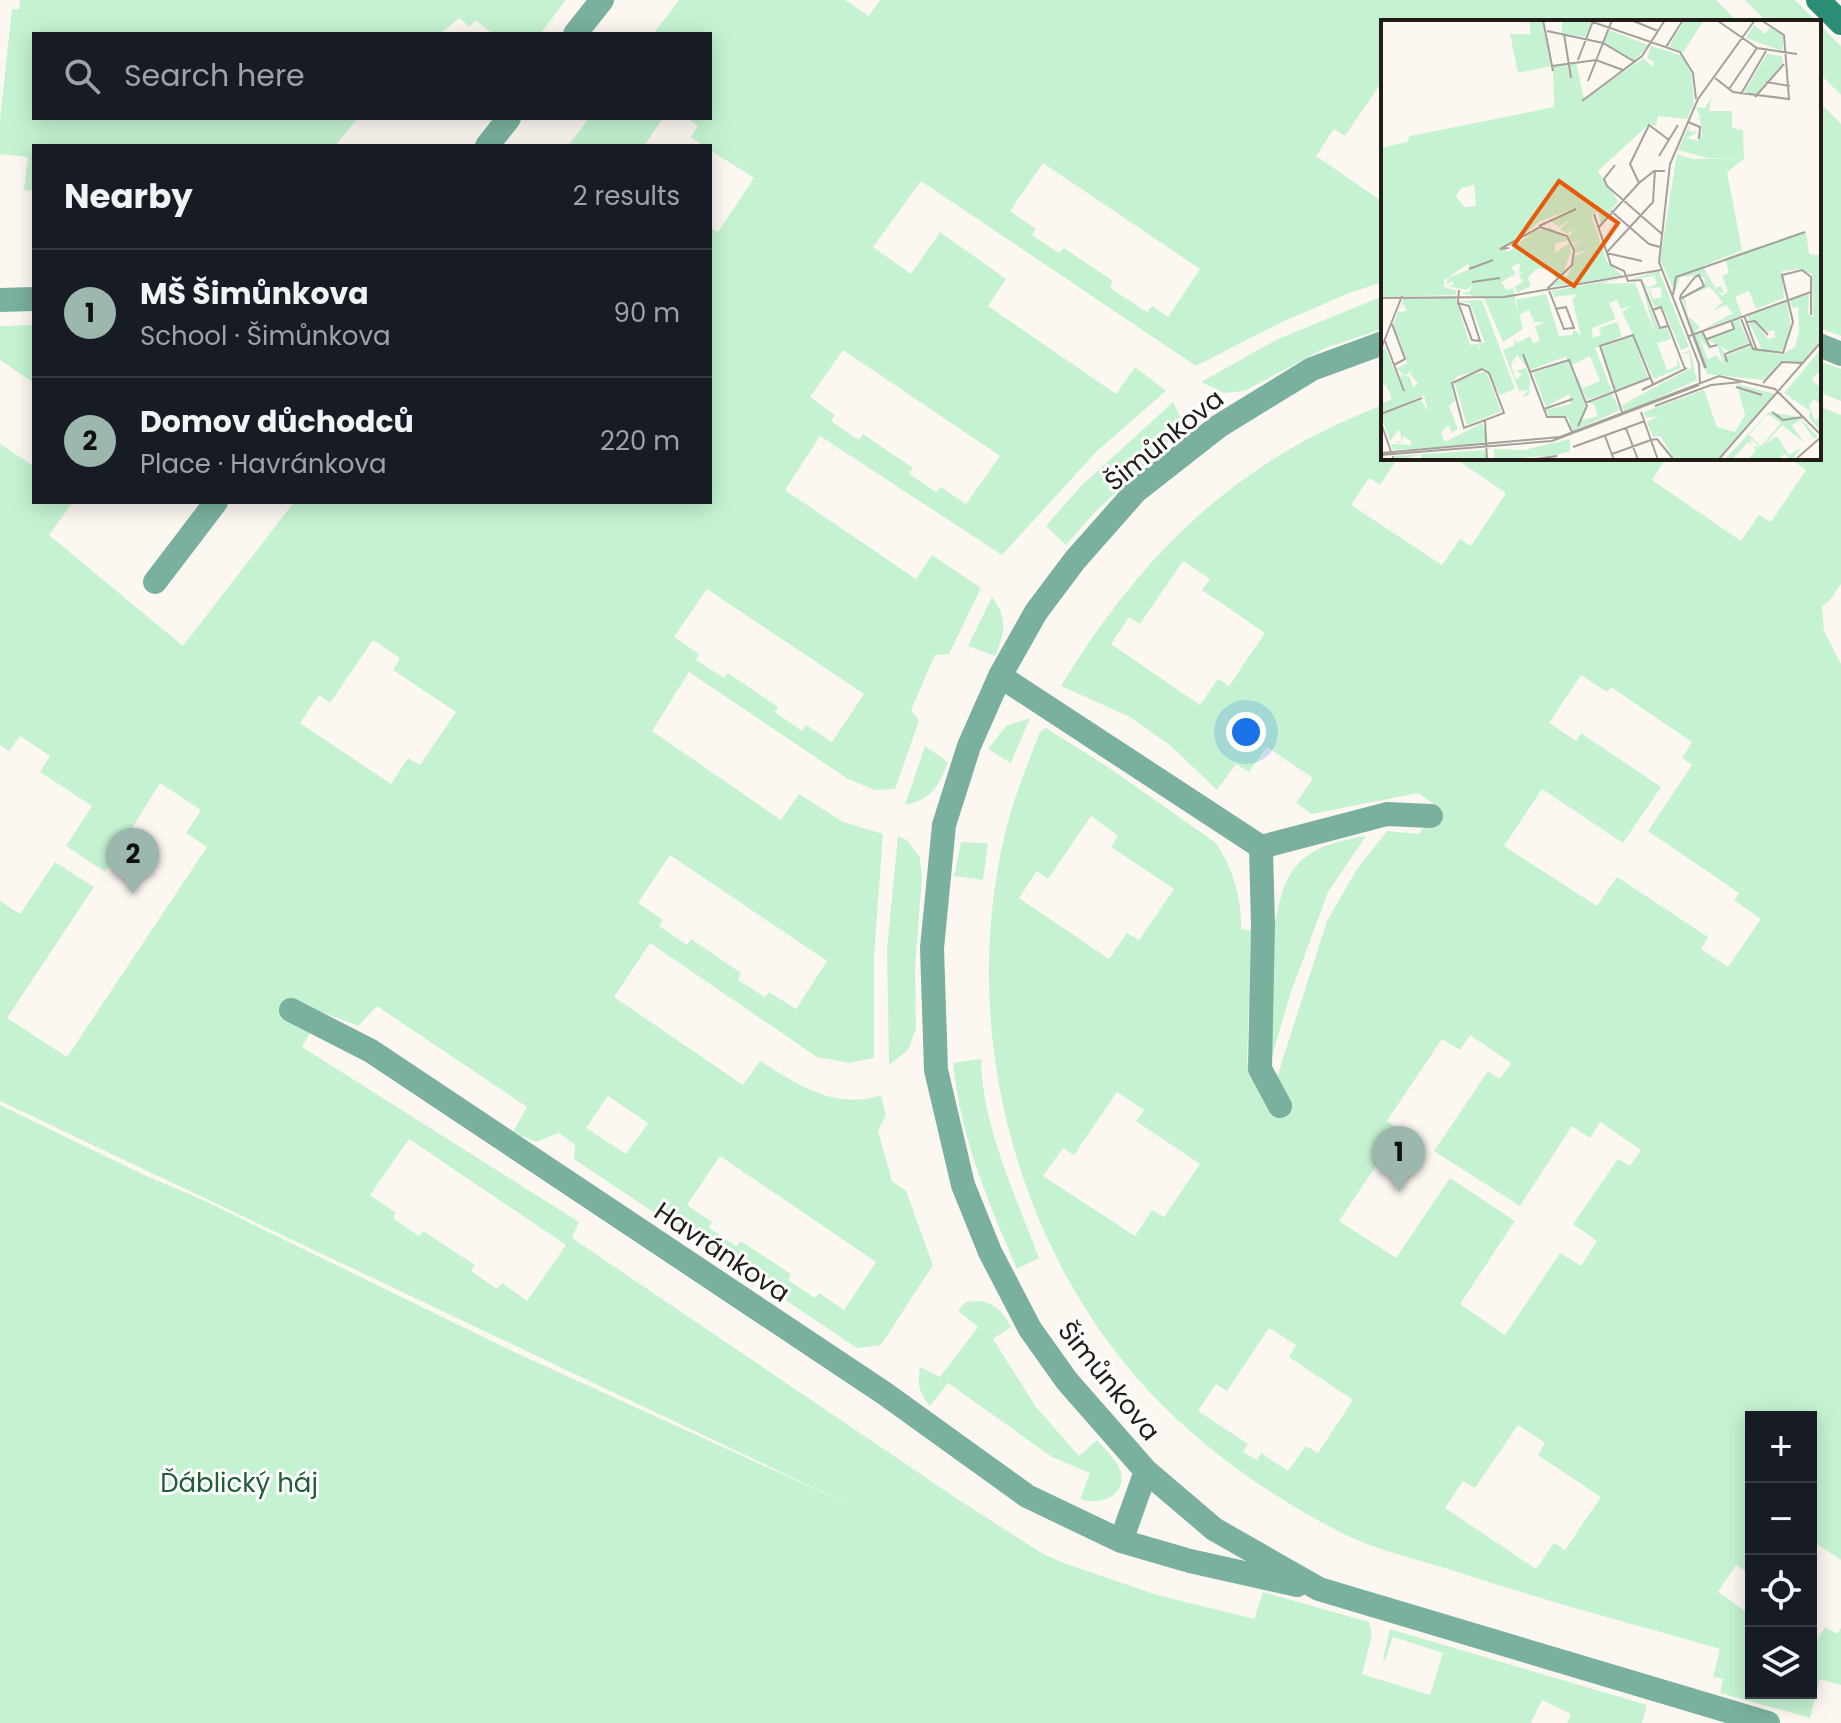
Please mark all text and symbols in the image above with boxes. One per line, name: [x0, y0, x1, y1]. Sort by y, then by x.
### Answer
inset map: [1381, 20, 1821, 460]
search box: [32, 32, 712, 120]
icon: search: [60, 54, 104, 98]
text: Search here: [124, 54, 305, 97]
text: Nearby: [64, 172, 193, 220]
text: 2 results: [573, 178, 680, 214]
text: MŠ Šimůnkova: [140, 272, 369, 315]
text: 1: [85, 295, 95, 331]
text: 90 m: [614, 295, 680, 331]
text: School · Šimůnkova: [140, 318, 391, 354]
street label: Šimůnkova: [1097, 381, 1231, 499]
text: Domov důchodců: [140, 400, 414, 443]
text: 2: [83, 423, 97, 459]
text: 220 m: [600, 423, 680, 459]
text: Place · Havránkova: [140, 446, 387, 482]
your location: [1226, 712, 1266, 752]
pin: 2: [107, 828, 159, 894]
pin: 1: [1373, 1126, 1425, 1192]
street label: Havránkova: [647, 1193, 797, 1311]
street label: Šimůnkova: [1050, 1314, 1168, 1448]
map controls: [1745, 1411, 1817, 1699]
button: +: [1745, 1411, 1817, 1483]
park label: Ďáblický háj: [160, 1465, 318, 1501]
button: −: [1745, 1483, 1817, 1555]
button: locate: [1745, 1555, 1817, 1627]
button: layers: [1745, 1627, 1817, 1699]

